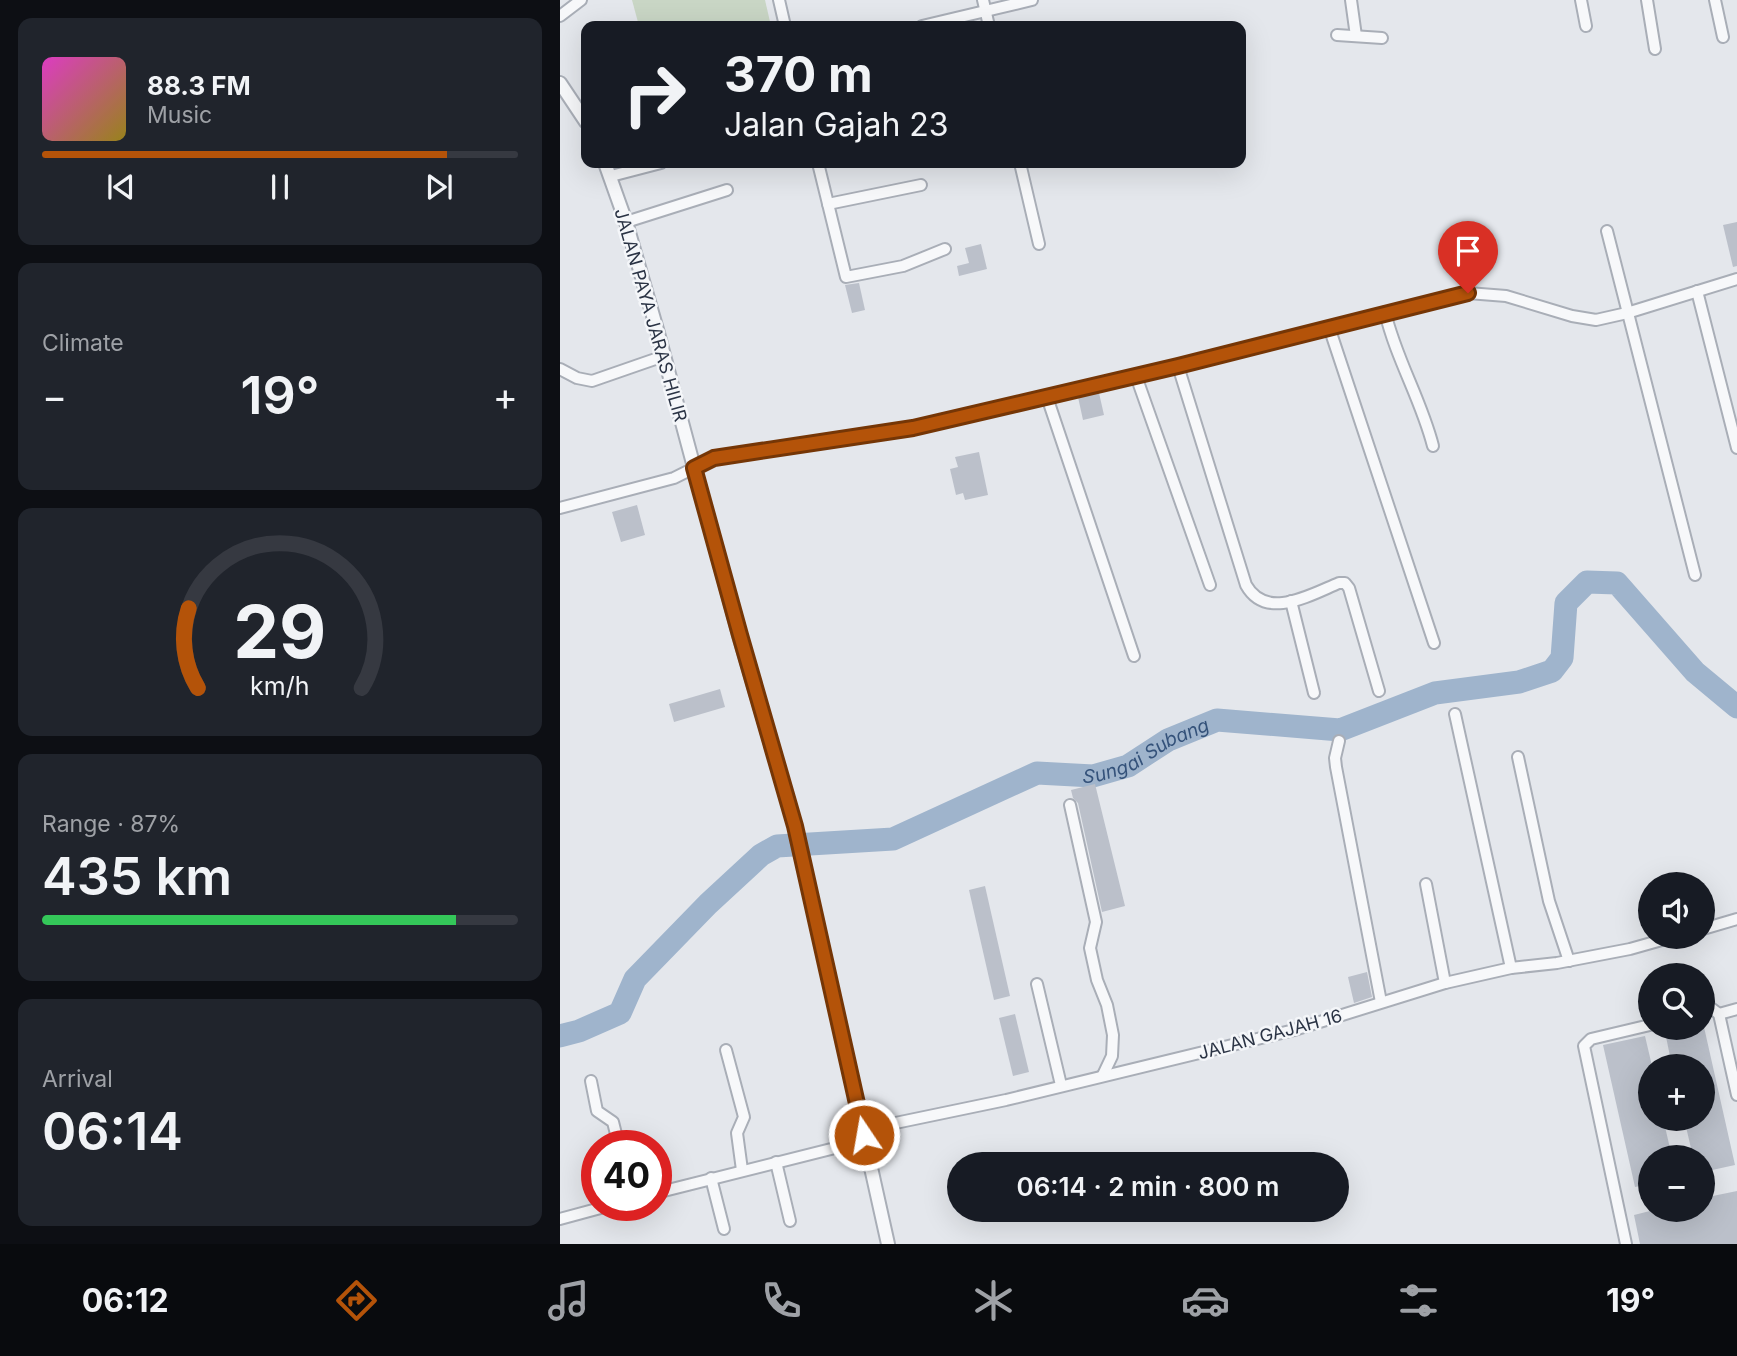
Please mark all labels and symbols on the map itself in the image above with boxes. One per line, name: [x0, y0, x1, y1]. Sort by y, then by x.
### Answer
street label: JALAN PAYA JARAS HILIR: [610, 206, 692, 424]
pin: [1438, 221, 1498, 293]
water label: Sungai Subang: [1082, 713, 1213, 788]
street label: JALAN GAJAH 16: [1196, 1005, 1344, 1063]
position arrow: [827, 1098, 901, 1172]
speed limit sign: 40: [581, 1130, 672, 1221]

